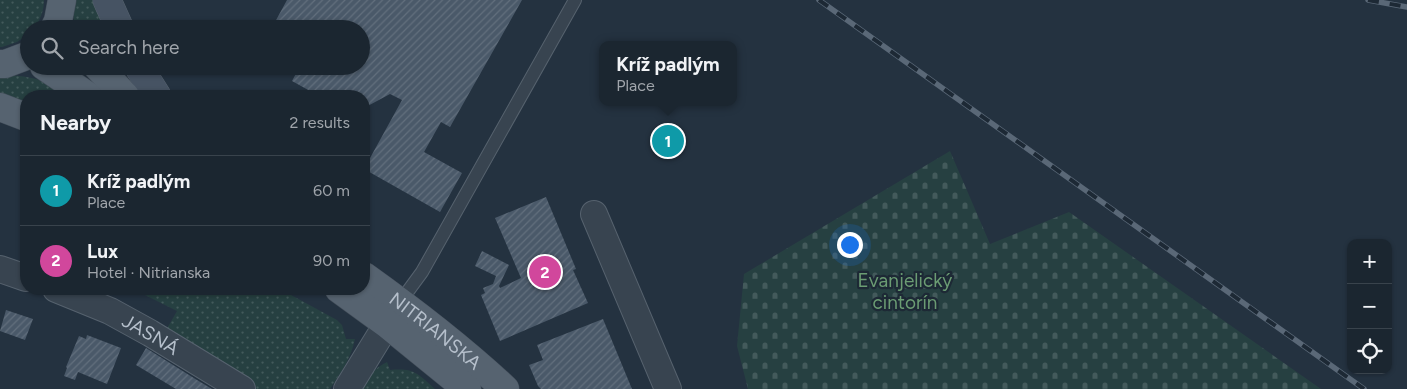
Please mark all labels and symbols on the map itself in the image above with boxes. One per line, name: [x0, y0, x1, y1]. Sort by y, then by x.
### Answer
pin: 1: [652, 122, 684, 160]
your location: [837, 232, 863, 258]
pin: 2: [529, 253, 561, 291]
park label: Evanjelický cintorín: [858, 269, 952, 314]
street label: NITRIANSKA: [385, 287, 486, 374]
street label: JASNÁ: [118, 309, 183, 360]

